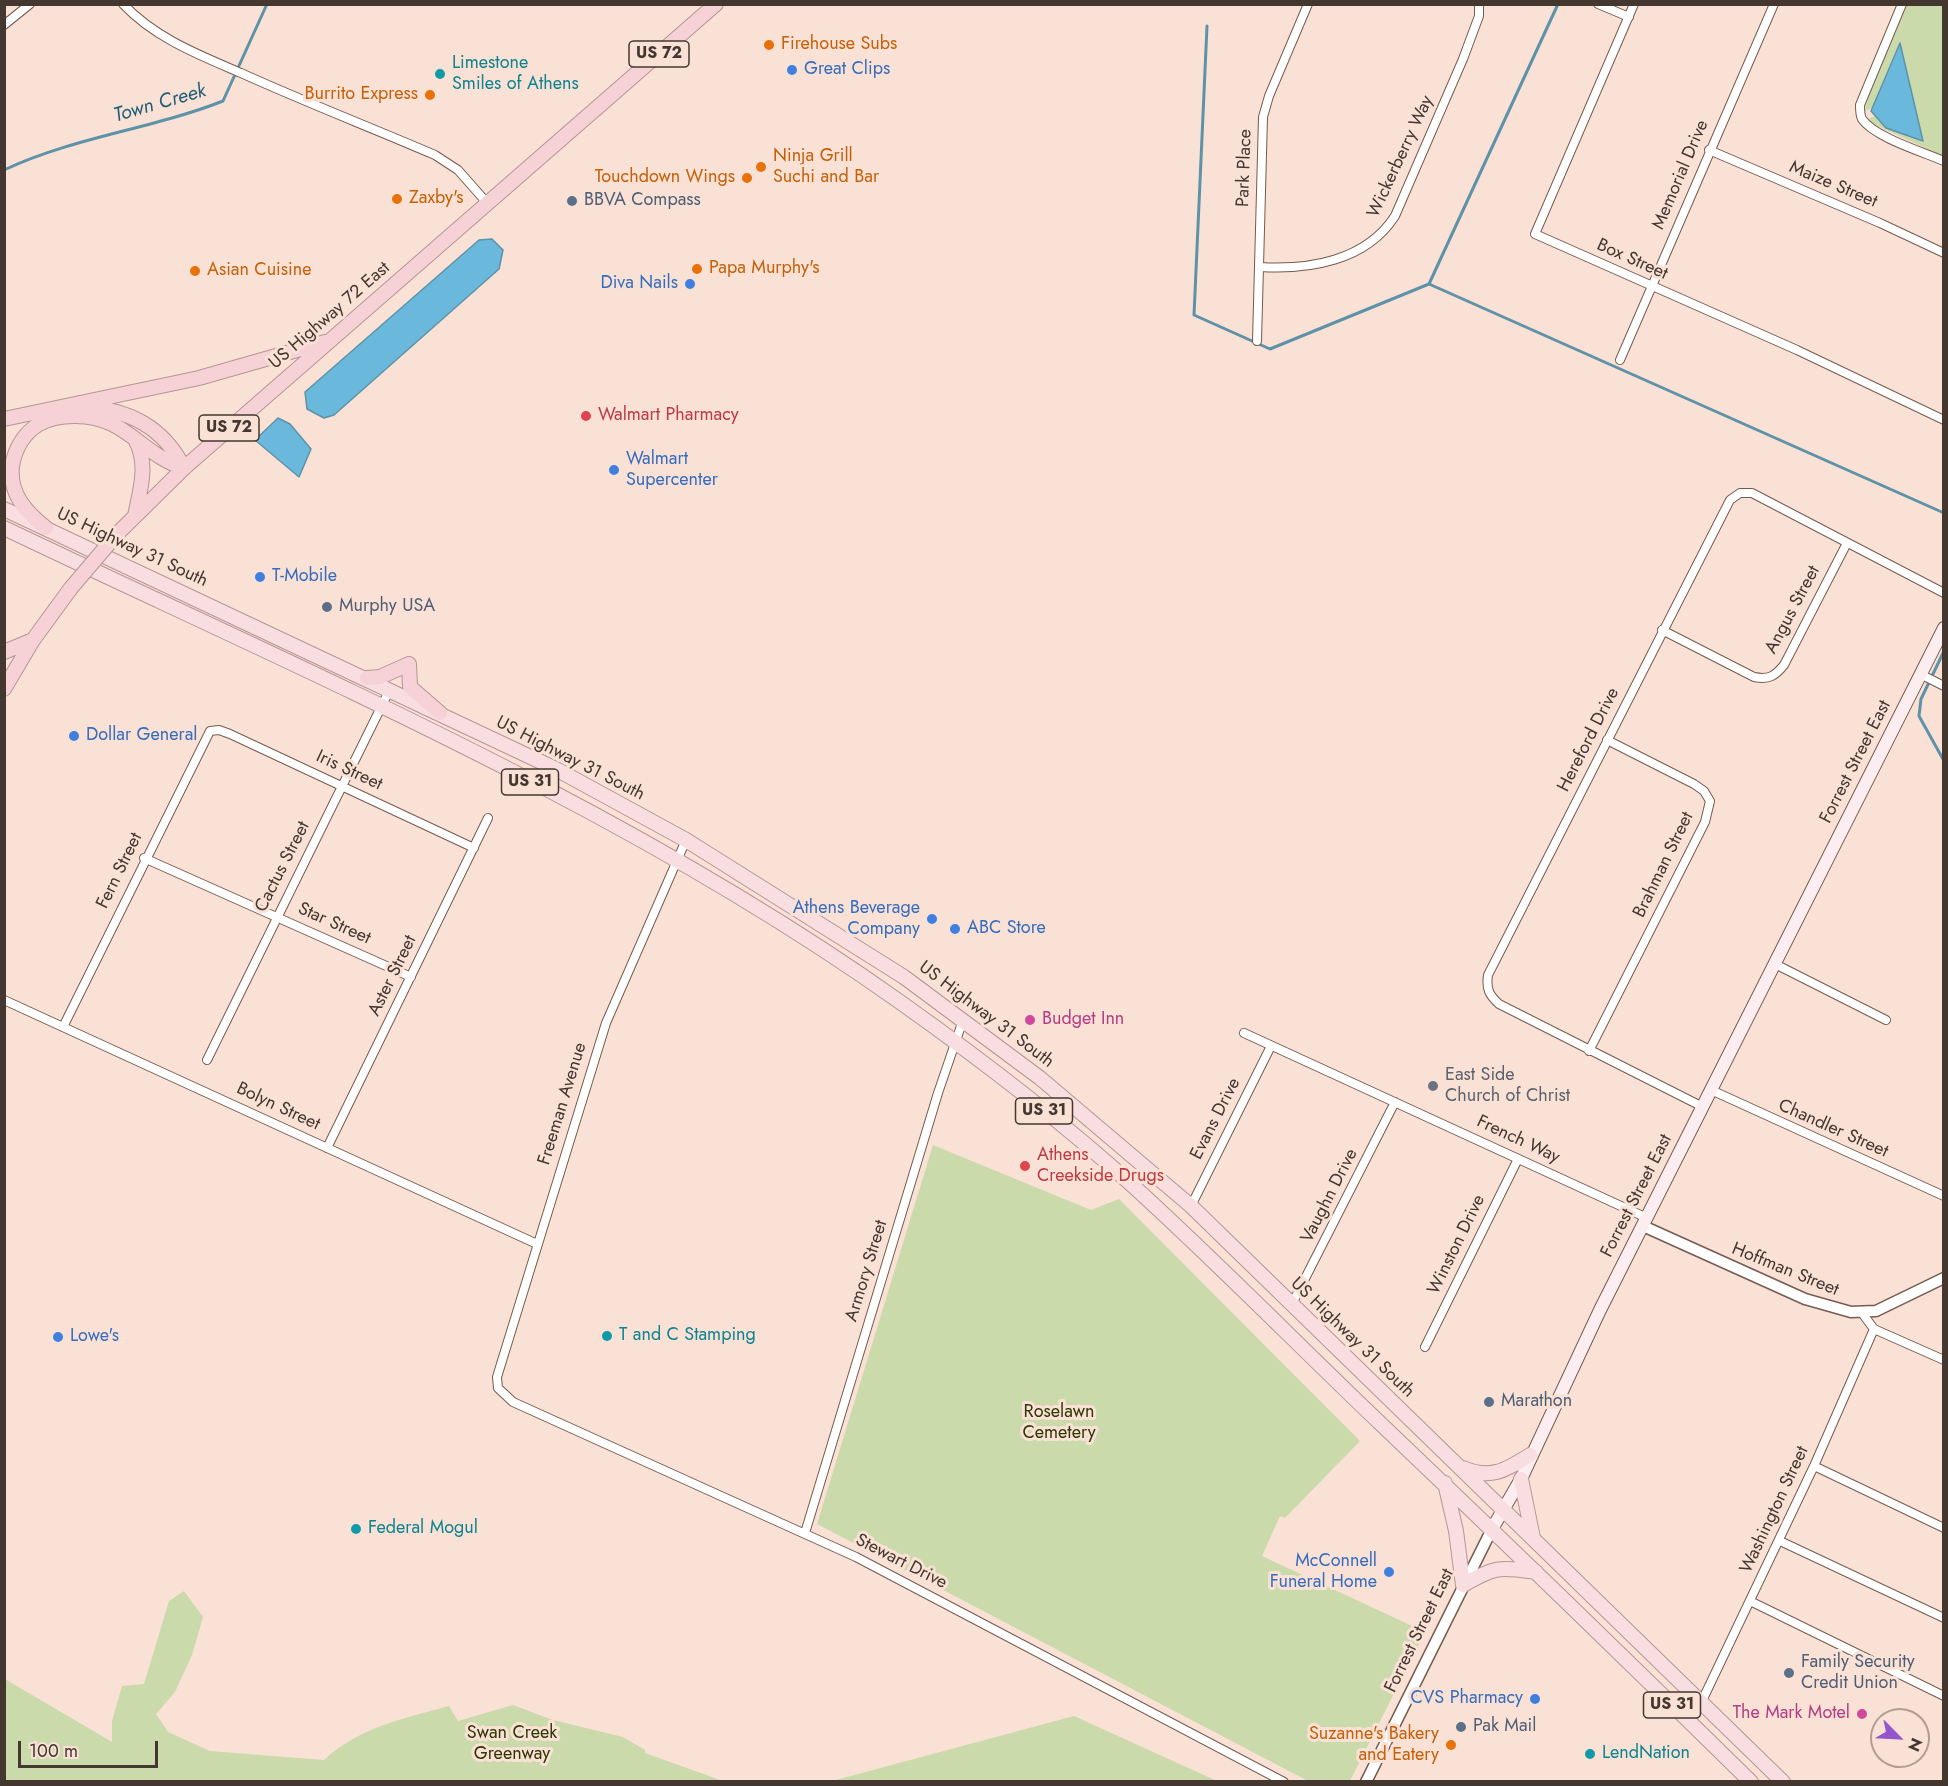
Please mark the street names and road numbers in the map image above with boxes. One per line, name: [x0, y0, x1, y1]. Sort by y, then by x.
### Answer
road number: US 72: [629, 41, 689, 67]
street label: Wickerberry Way: [1363, 92, 1439, 222]
street label: Memorial Drive: [1648, 117, 1714, 233]
street label: Park Place: [1233, 129, 1257, 207]
street label: Maize Street: [1786, 157, 1880, 213]
street label: Box Street: [1593, 235, 1671, 285]
street label: US Highway 72 East: [265, 258, 395, 374]
road number: US 72: [199, 415, 259, 441]
street label: US Highway 31 South: [53, 504, 211, 592]
street label: Angus Street: [1761, 562, 1825, 658]
street label: Hereford Drive: [1553, 684, 1625, 796]
street label: Forrest Street East: [1816, 697, 1896, 827]
street label: US Highway 31 South: [492, 712, 648, 806]
street label: Iris Street: [312, 746, 386, 796]
road number: US 31: [502, 769, 558, 795]
street label: Brahman Street: [1629, 809, 1699, 921]
street label: Cactus Street: [251, 818, 315, 916]
street label: Fern Street: [92, 830, 148, 912]
street label: Star Street: [294, 898, 374, 950]
street label: Aster Street: [364, 932, 422, 1020]
street label: US Highway 31 South: [914, 957, 1058, 1073]
street label: Freeman Avenue: [534, 1040, 592, 1168]
street label: Evans Drive: [1186, 1075, 1246, 1163]
street label: Bolyn Street: [233, 1078, 323, 1136]
street label: Chandler Street: [1775, 1095, 1891, 1163]
road number: US 31: [1016, 1098, 1072, 1124]
street label: French Way: [1473, 1111, 1563, 1169]
street label: Forrest Street East: [1597, 1131, 1677, 1261]
street label: Vaughn Drive: [1297, 1145, 1363, 1247]
street label: Winston Drive: [1424, 1192, 1490, 1298]
street label: Armory Street: [841, 1218, 893, 1324]
street label: Hoffman Street: [1728, 1239, 1842, 1301]
street label: US Highway 31 South: [1285, 1273, 1419, 1403]
street label: Washington Street: [1736, 1443, 1814, 1577]
street label: Stewart Drive: [852, 1530, 950, 1594]
street label: Forrest Street East: [1381, 1566, 1459, 1696]
road number: US 31: [1644, 1692, 1700, 1718]

